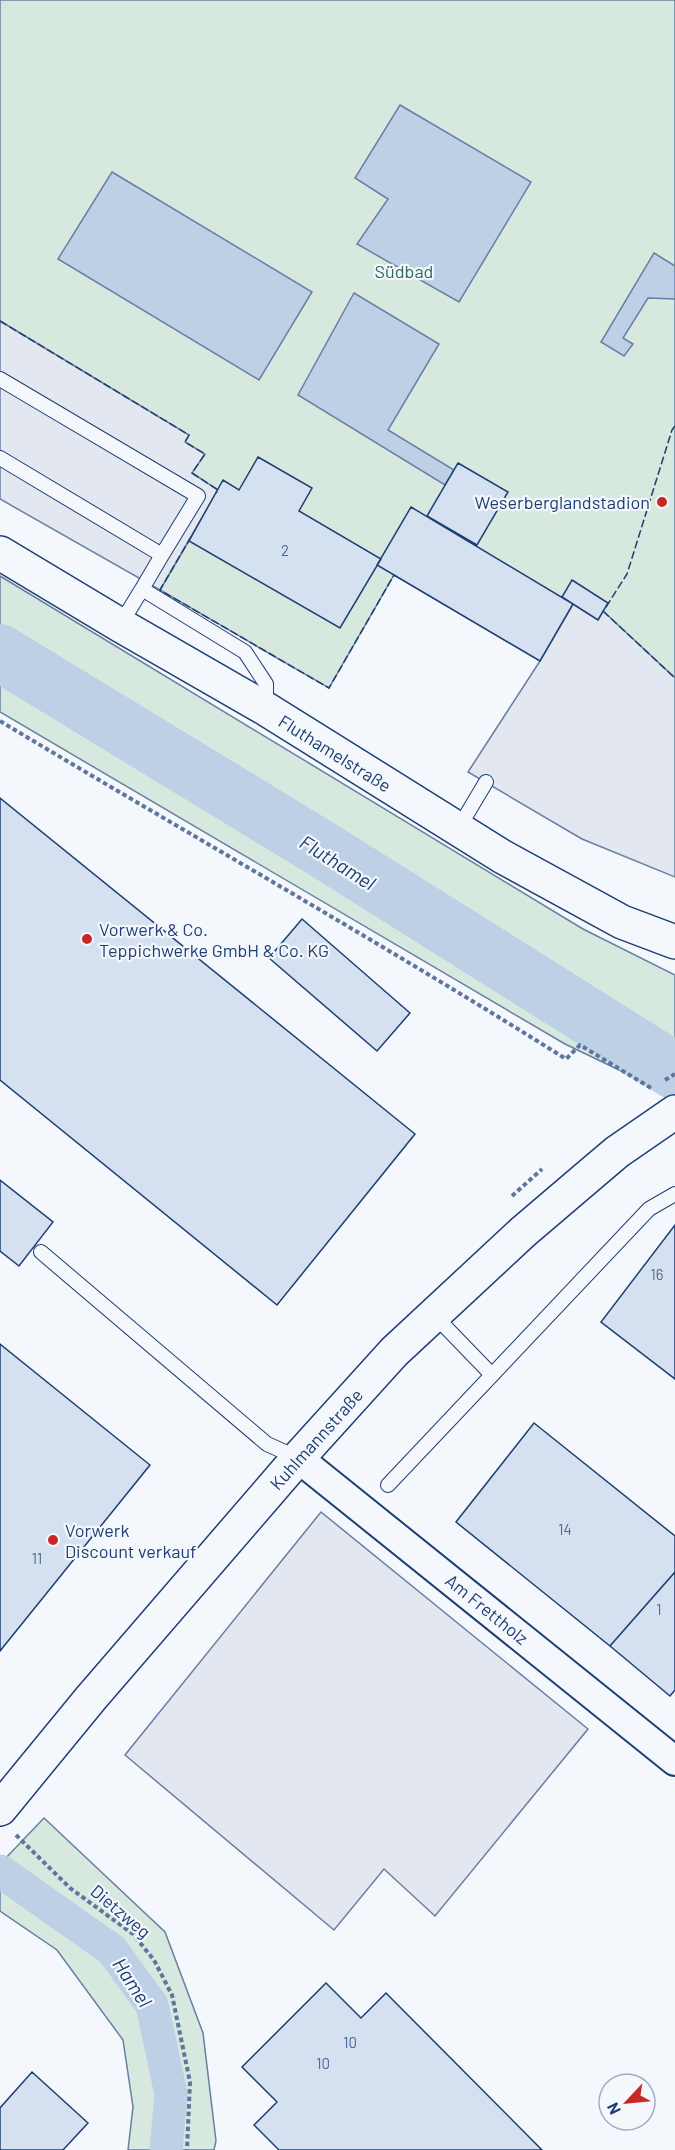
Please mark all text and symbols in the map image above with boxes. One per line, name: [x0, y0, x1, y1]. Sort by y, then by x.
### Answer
park label: Südbad: [375, 260, 433, 282]
place label: Weserberglandstadion: [475, 491, 650, 513]
marker: Weserberglandstadion: [655, 495, 669, 509]
house number: 2: [281, 541, 289, 559]
street label: Fluthamelstraße: [275, 710, 395, 796]
water label: Fluthamel: [296, 829, 381, 895]
place label: Vorwerk & Co. Teppichwerke GmbH & Co. KG: [99, 918, 329, 961]
marker: Vorwerk & Co. Teppichwerke GmbH & Co. KG: [80, 932, 94, 946]
house number: 16: [651, 1265, 663, 1283]
street label: Kuhlmannstraße: [265, 1384, 367, 1494]
place label: Vorwerk Discount verkauf: [65, 1519, 197, 1562]
house number: 14: [558, 1520, 572, 1538]
marker: Vorwerk Discount verkauf: [46, 1533, 60, 1547]
house number: 11: [32, 1549, 42, 1567]
street label: Am Frettholz: [441, 1569, 533, 1649]
house number: 1: [656, 1600, 662, 1618]
street label: Dietzweg: [86, 1880, 156, 1942]
water label: Hamel: [108, 1953, 158, 2012]
house number: 10: [343, 2033, 357, 2051]
house number: 10: [316, 2054, 330, 2072]
north arrow: [597, 2072, 657, 2132]
text: N: [602, 2100, 624, 2118]

